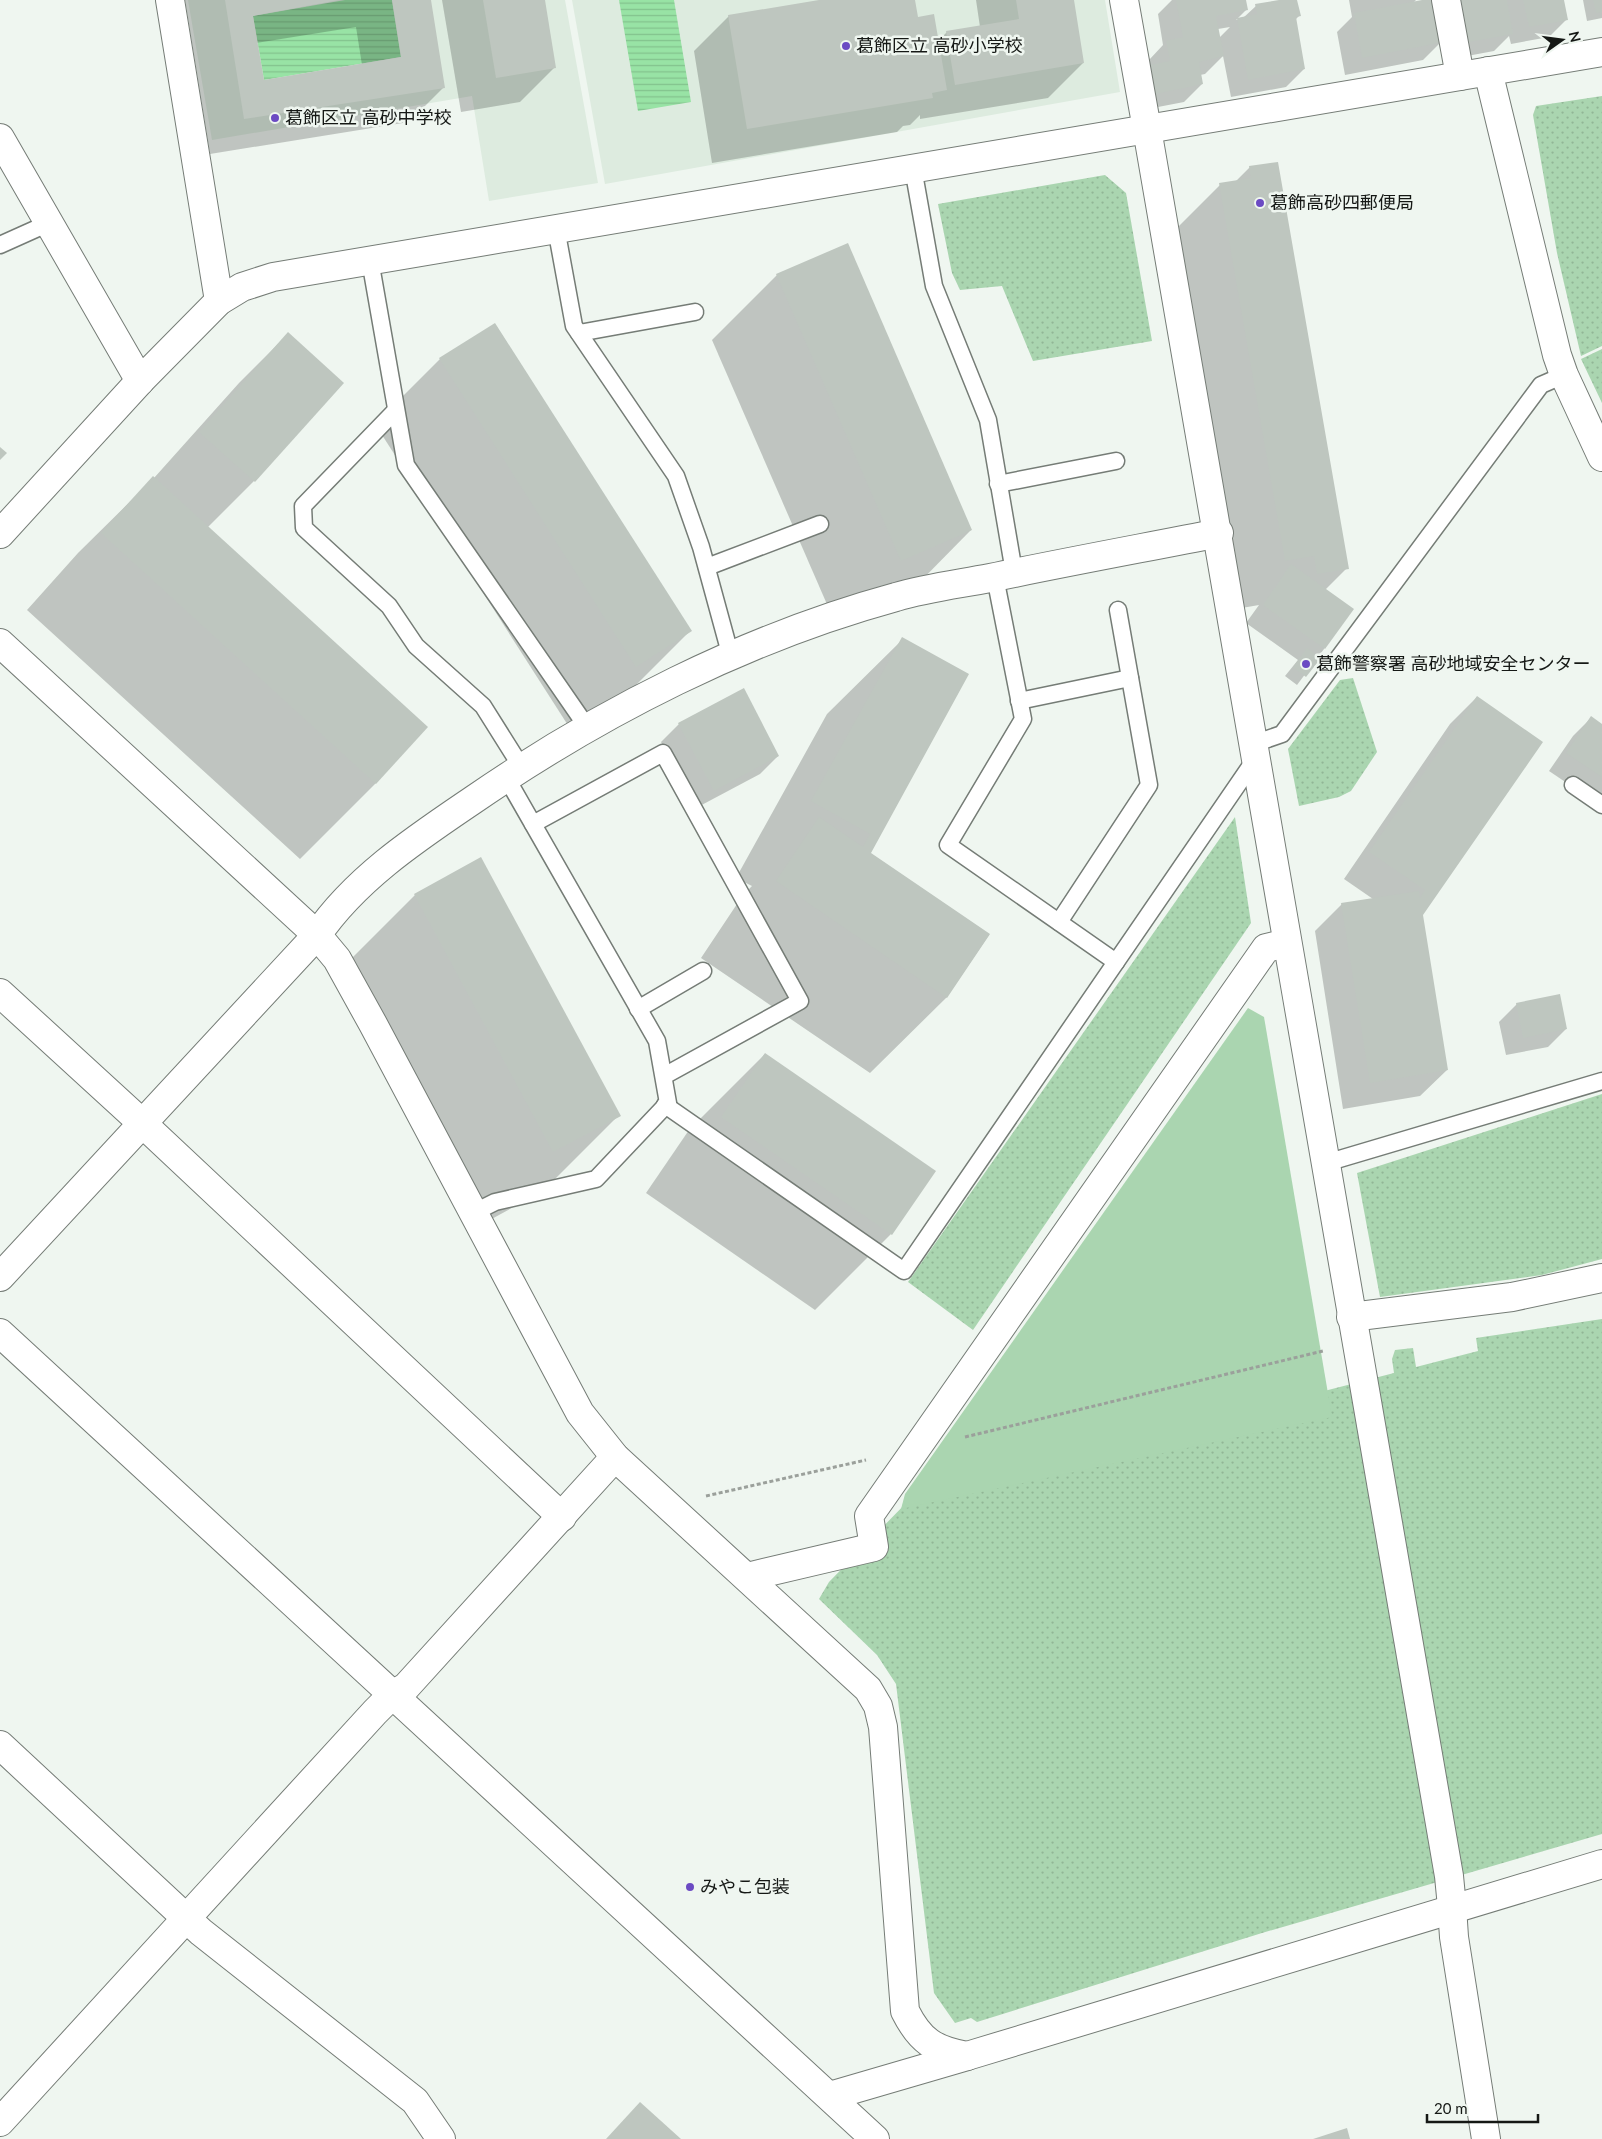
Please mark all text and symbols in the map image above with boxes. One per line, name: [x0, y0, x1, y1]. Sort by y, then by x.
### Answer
north arrow: [1537, 15, 1587, 65]
text: N: [1566, 29, 1585, 44]
place label: 葛飾区立 高砂小学校: [856, 34, 1023, 56]
marker: 葛飾区立 高砂小学校: [840, 40, 852, 52]
place label: 葛飾区立 高砂中学校: [285, 106, 452, 128]
marker: 葛飾区立 高砂中学校: [269, 112, 281, 124]
place label: 葛飾高砂四郵便局: [1270, 191, 1414, 213]
marker: 葛飾高砂四郵便局: [1254, 197, 1266, 209]
place label: 葛飾警察署 高砂地域安全センター: [1316, 652, 1591, 674]
marker: 葛飾警察署 高砂地域安全センター: [1300, 658, 1312, 670]
place label: みやこ包装: [700, 1875, 790, 1897]
marker: みやこ包装: [684, 1881, 696, 1893]
scale bar: [1427, 2092, 1538, 2124]
text: 20 m: [1434, 2099, 1468, 2117]

